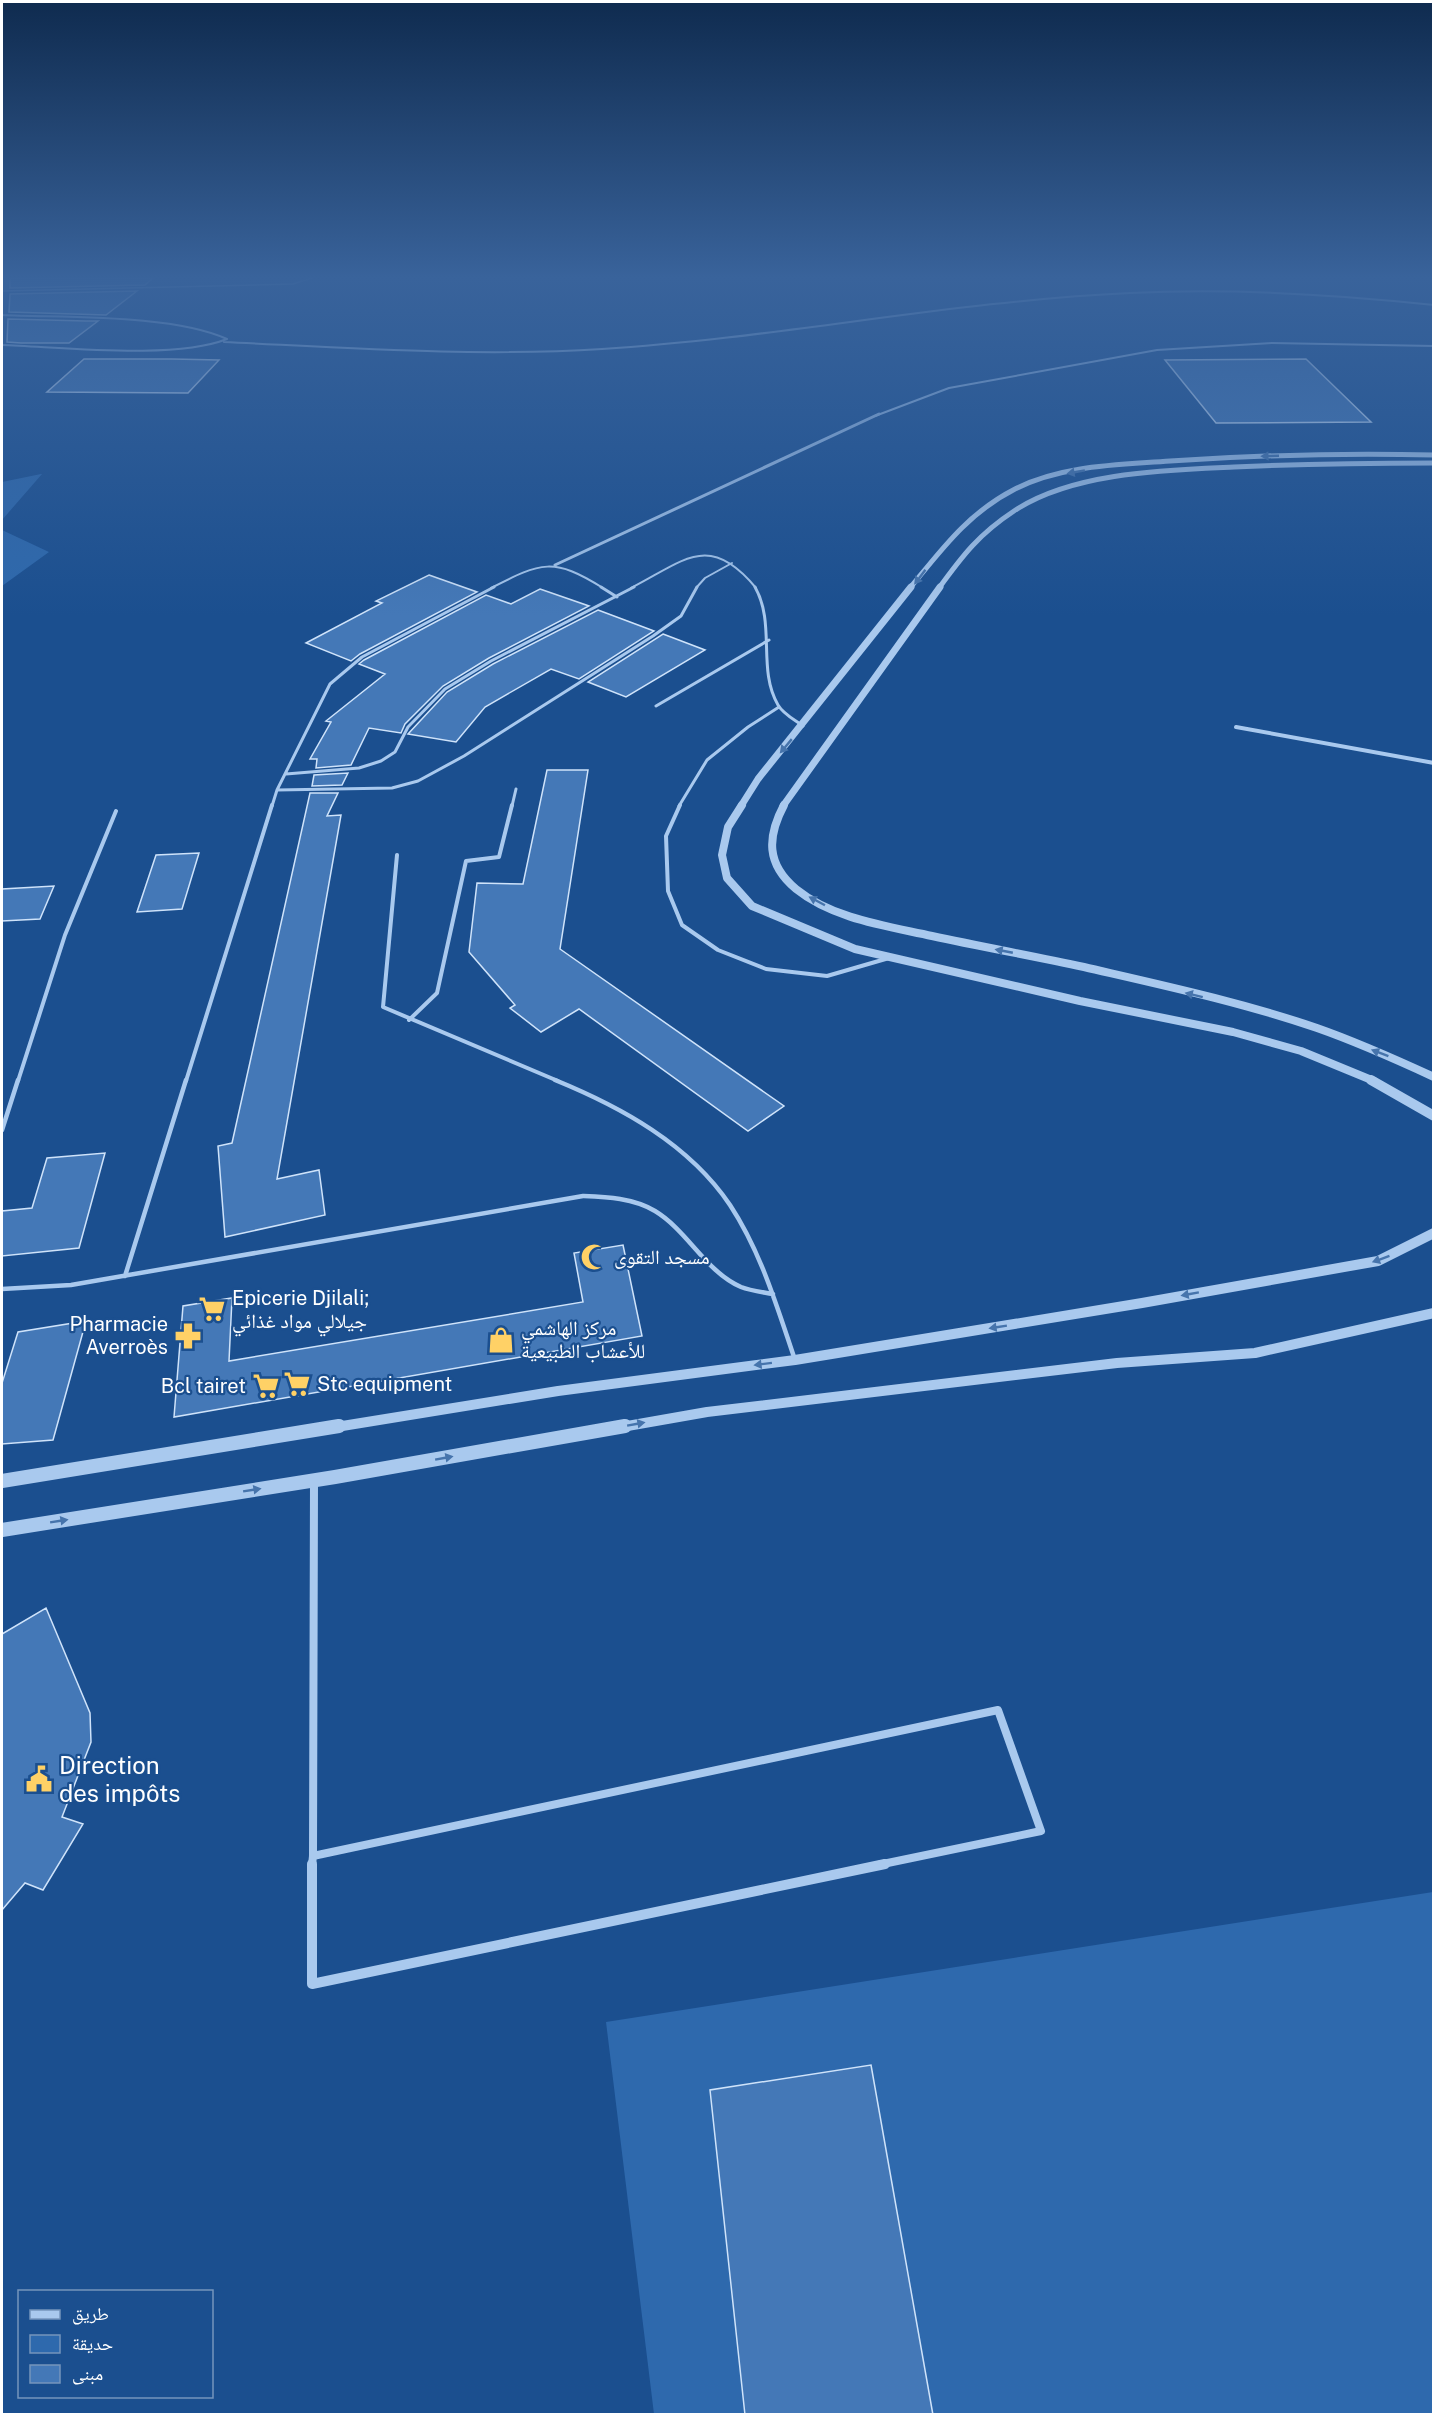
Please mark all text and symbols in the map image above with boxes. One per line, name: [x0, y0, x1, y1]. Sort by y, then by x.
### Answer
one-way arrow: [1261, 452, 1280, 461]
one-way arrow: [1066, 467, 1085, 476]
one-way arrow: [914, 569, 927, 585]
one-way arrow: [780, 738, 793, 753]
one-way arrow: [808, 896, 825, 906]
one-way arrow: [995, 946, 1014, 955]
one-way arrow: [1185, 990, 1203, 1000]
one-way arrow: [1371, 1048, 1389, 1058]
mosque icon: مسجد التقوى: [579, 1242, 609, 1272]
place label: مسجد التقوى: [614, 1245, 710, 1269]
one-way arrow: [1372, 1254, 1390, 1264]
place label: Epicerie Djilali; جيلالي مواد غذائي: [232, 1286, 369, 1337]
one-way arrow: [1180, 1290, 1199, 1299]
supermarket icon: Epicerie Djilali; جيلالي مواد غذائي: [197, 1294, 227, 1324]
place label: Pharmacie Averroès: [70, 1312, 168, 1359]
place label: مركز الهاشمي للأعشاب الطبيعية: [521, 1316, 645, 1363]
pharmacy icon: Pharmacie Averroès: [173, 1321, 203, 1351]
one-way arrow: [988, 1322, 1007, 1331]
shop icon: مركز الهاشمي للأعشاب الطبيعية: [486, 1325, 516, 1355]
one-way arrow: [754, 1359, 773, 1369]
supermarket icon: Stc equipment: [282, 1369, 312, 1399]
supermarket icon: Bcl tairet: [251, 1371, 281, 1401]
place label: Stc equipment: [317, 1372, 452, 1396]
place label: Bcl tairet: [161, 1374, 246, 1398]
one-way arrow: [627, 1419, 646, 1428]
one-way arrow: [435, 1453, 454, 1462]
one-way arrow: [242, 1485, 261, 1494]
one-way arrow: [50, 1516, 69, 1525]
place label: Direction des impôts: [59, 1751, 180, 1807]
public building icon: Direction des impôts: [24, 1764, 54, 1794]
legend: [18, 2290, 213, 2398]
text: طريق: [72, 2303, 109, 2325]
text: حديقة: [72, 2333, 113, 2354]
text: مبنى: [72, 2363, 103, 2385]

